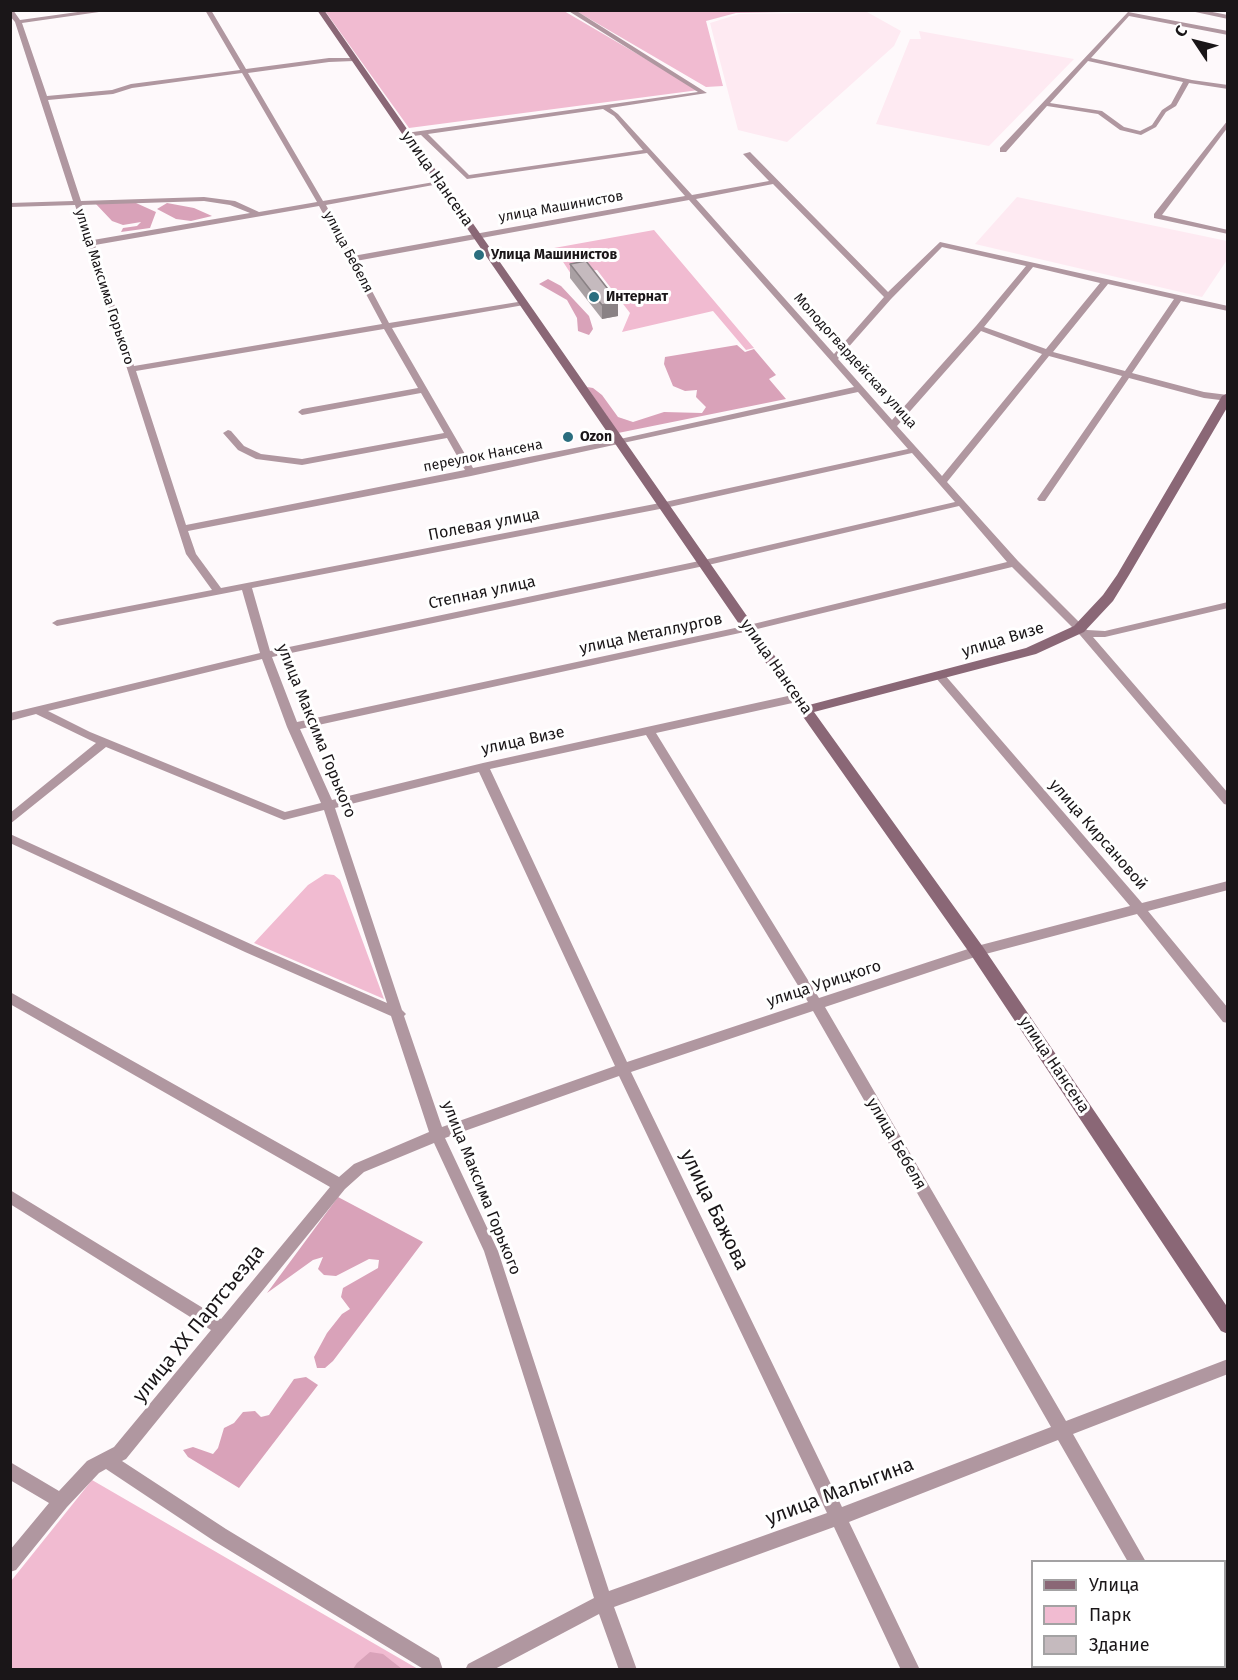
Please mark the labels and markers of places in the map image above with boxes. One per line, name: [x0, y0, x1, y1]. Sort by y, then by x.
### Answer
place label: Улица Машинистов: [491, 247, 617, 263]
marker: Улица Машинистов: [472, 248, 486, 262]
place label: Интернат: [606, 289, 668, 305]
marker: Интернат: [587, 290, 601, 304]
place label: Ozon: [580, 429, 612, 445]
marker: Ozon: [561, 430, 575, 444]

